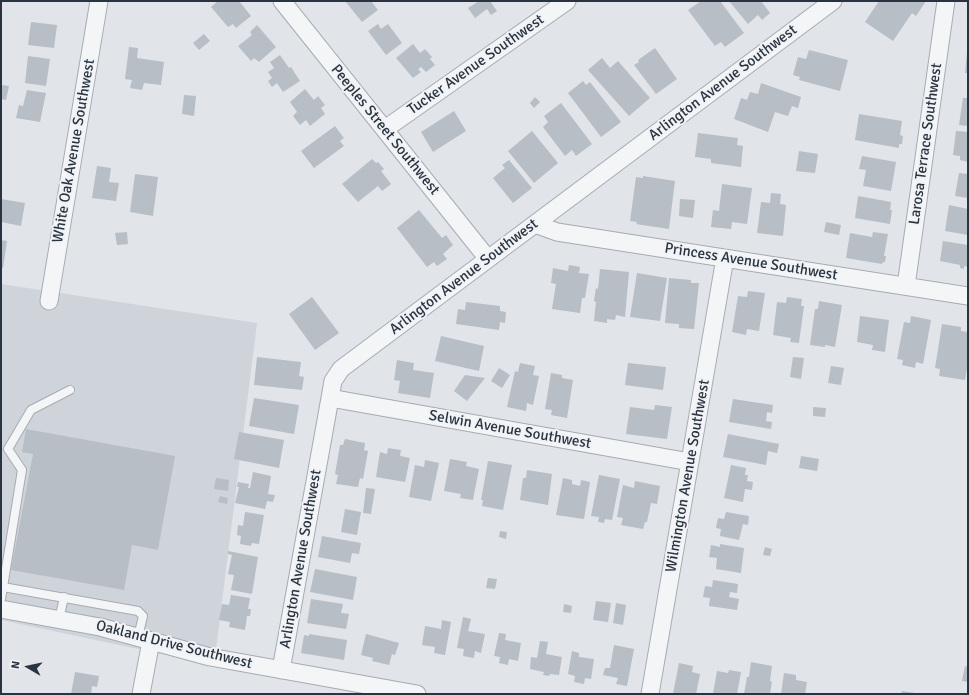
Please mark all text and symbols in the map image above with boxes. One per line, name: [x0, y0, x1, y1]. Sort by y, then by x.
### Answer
street label: Tucker Avenue Southwest: [404, 11, 548, 119]
street label: Arlington Avenue Southwest: [645, 21, 801, 145]
street label: White Oak Avenue Southwest: [49, 58, 99, 244]
street label: Peeples Street Southwest: [327, 61, 443, 199]
street label: Larosa Terrace Southwest: [906, 62, 946, 226]
street label: Arlington Avenue Southwest: [386, 215, 542, 339]
street label: Princess Avenue Southwest: [663, 239, 839, 285]
street label: Wilmington Avenue Southwest: [662, 378, 714, 574]
street label: Selwin Avenue Southwest: [427, 407, 593, 453]
street label: Arlington Avenue Southwest: [276, 468, 326, 650]
street label: Oakland Drive Southwest: [94, 617, 254, 673]
north arrow: [8, 647, 48, 687]
text: N: [9, 660, 23, 670]

